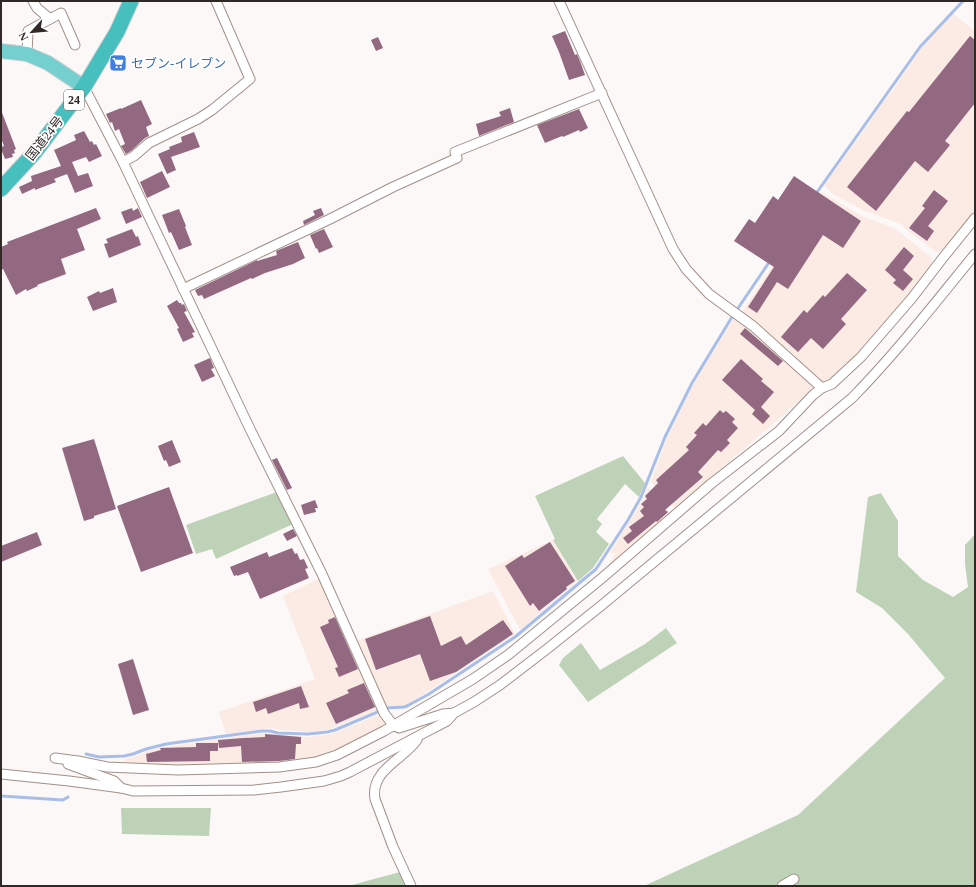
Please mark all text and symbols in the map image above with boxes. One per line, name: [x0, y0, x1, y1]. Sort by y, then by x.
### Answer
north arrow: [12, 12, 52, 52]
text: N: [16, 30, 30, 43]
supermarket icon: セブン-イレブン: [108, 53, 128, 73]
place label: セブン-イレブン: [131, 56, 226, 71]
road number: 24: [64, 90, 84, 110]
street label: 国道24号: [22, 113, 66, 163]

